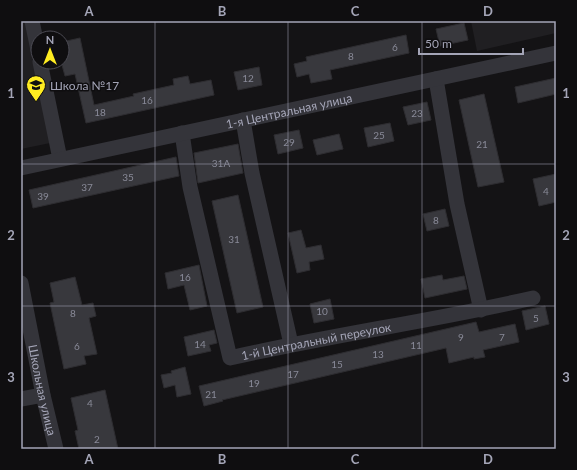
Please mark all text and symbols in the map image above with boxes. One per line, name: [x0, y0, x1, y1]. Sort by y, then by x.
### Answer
text: A: [83, 3, 94, 19]
text: B: [218, 3, 227, 19]
text: C: [351, 3, 360, 19]
text: D: [483, 3, 493, 19]
north arrow: [30, 30, 70, 70]
scale bar: [419, 30, 523, 56]
text: N: [46, 33, 54, 46]
text: 50 m: [425, 36, 452, 51]
house number: 6: [392, 41, 398, 53]
house number: 8: [348, 50, 354, 62]
house number: 12: [242, 72, 254, 84]
school or university icon: Школа №17: [25, 74, 47, 102]
place label: Школа №17: [50, 78, 119, 93]
text: 1: [7, 85, 15, 101]
text: 1: [562, 85, 570, 101]
street label: 1-я Центральная улица: [224, 90, 353, 131]
house number: 16: [141, 94, 153, 106]
house number: 18: [94, 106, 106, 118]
house number: 23: [411, 107, 423, 119]
house number: 25: [373, 129, 385, 141]
house number: 29: [283, 136, 295, 148]
house number: 21: [476, 138, 488, 150]
house number: 31А: [212, 157, 230, 169]
house number: 35: [122, 171, 134, 183]
house number: 37: [81, 181, 93, 193]
house number: 4: [543, 185, 549, 197]
house number: 39: [37, 190, 49, 202]
house number: 8: [433, 214, 439, 226]
text: 2: [7, 227, 15, 243]
text: 2: [562, 227, 570, 243]
house number: 31: [228, 233, 240, 245]
house number: 16: [179, 271, 191, 283]
house number: 10: [316, 305, 328, 317]
house number: 8: [70, 307, 76, 319]
house number: 5: [533, 312, 539, 324]
street label: 1-й Центральный переулок: [240, 319, 393, 363]
house number: 9: [458, 331, 464, 343]
house number: 7: [499, 331, 505, 343]
house number: 14: [194, 338, 206, 350]
house number: 11: [410, 339, 422, 351]
house number: 6: [74, 340, 80, 352]
street label: Школьная улица: [26, 343, 60, 437]
house number: 13: [372, 348, 384, 360]
house number: 15: [331, 358, 343, 370]
house number: 17: [287, 368, 299, 380]
text: 3: [7, 369, 15, 385]
text: 3: [562, 369, 570, 385]
house number: 19: [248, 377, 260, 389]
house number: 21: [205, 388, 217, 400]
house number: 4: [87, 397, 93, 409]
house number: 2: [94, 433, 100, 445]
text: A: [83, 451, 94, 467]
text: B: [218, 451, 227, 467]
text: C: [351, 451, 360, 467]
text: D: [483, 451, 493, 467]

